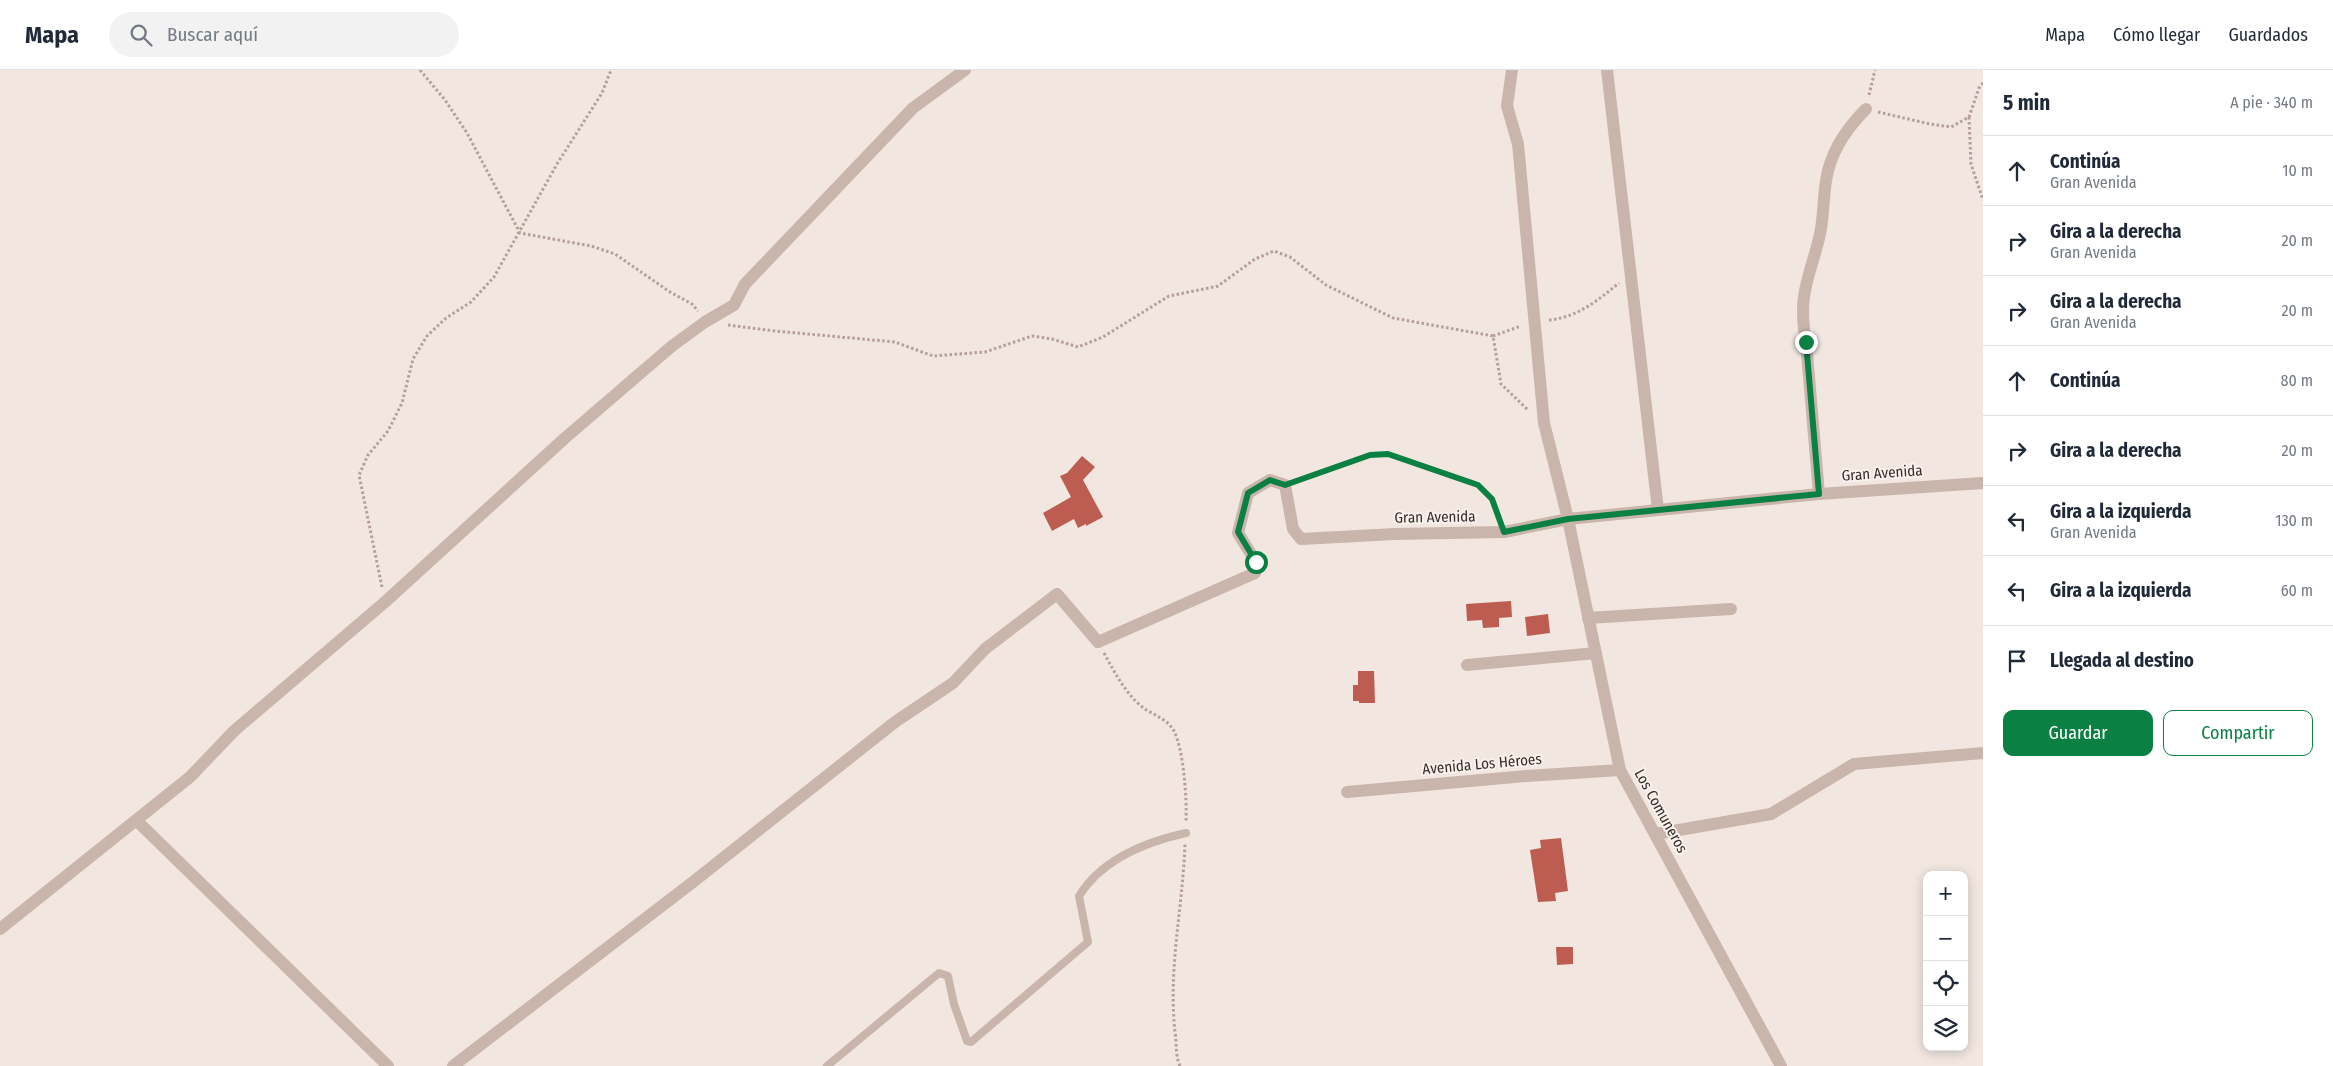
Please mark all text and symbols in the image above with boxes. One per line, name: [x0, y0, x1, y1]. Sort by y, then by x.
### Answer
search box: [109, 12, 459, 57]
text: Mapa: [25, 21, 79, 49]
icon: search: [127, 21, 155, 49]
text: Buscar aquí: [167, 23, 258, 46]
text: Mapa: [2045, 24, 2085, 46]
text: Cómo llegar: [2113, 24, 2200, 46]
text: Guardados: [2228, 24, 2308, 46]
text: 5 min: [2003, 90, 2050, 116]
text: A pie · 340 m: [2230, 93, 2313, 112]
text: Continúa: [2050, 150, 2121, 173]
icon: ahead: [2003, 157, 2031, 185]
text: 10 m: [2282, 161, 2313, 180]
text: Gran Avenida: [2050, 173, 2137, 192]
text: Gira a la derecha: [2050, 220, 2182, 243]
icon: right: [2003, 227, 2031, 255]
text: 20 m: [2282, 231, 2313, 250]
text: Gran Avenida: [2050, 243, 2137, 262]
text: Gira a la derecha: [2050, 290, 2182, 313]
icon: right: [2003, 297, 2031, 325]
text: 20 m: [2282, 301, 2313, 320]
text: Gran Avenida: [2050, 313, 2137, 332]
route end: [1795, 331, 1818, 354]
icon: ahead: [2003, 367, 2031, 395]
text: Continúa: [2050, 369, 2121, 392]
text: 80 m: [2281, 371, 2313, 390]
icon: right: [2003, 437, 2031, 465]
text: Gira a la derecha: [2050, 439, 2182, 462]
text: 20 m: [2282, 441, 2313, 460]
street label: Gran Avenida: [1841, 461, 1923, 485]
text: Gira a la izquierda: [2050, 500, 2192, 523]
street label: Gran Avenida: [1394, 507, 1476, 527]
icon: left: [2003, 507, 2031, 535]
text: 130 m: [2275, 511, 2313, 530]
text: Gran Avenida: [2050, 523, 2137, 542]
route start: [1245, 551, 1268, 574]
icon: left: [2003, 577, 2031, 605]
text: Gira a la izquierda: [2050, 579, 2192, 602]
text: 60 m: [2281, 581, 2313, 600]
icon: arrive: [2003, 647, 2031, 675]
text: Llegada al destino: [2050, 649, 2194, 672]
button: Guardar: [2003, 710, 2153, 756]
button: Compartir: [2163, 710, 2313, 756]
street label: Avenida Los Héroes: [1422, 750, 1542, 778]
street label: Los Comuneros: [1631, 766, 1691, 856]
map controls: [1923, 871, 1968, 1051]
button: +: [1923, 871, 1968, 916]
button: −: [1923, 916, 1968, 961]
button: locate: [1923, 961, 1968, 1006]
button: layers: [1923, 1006, 1968, 1051]

